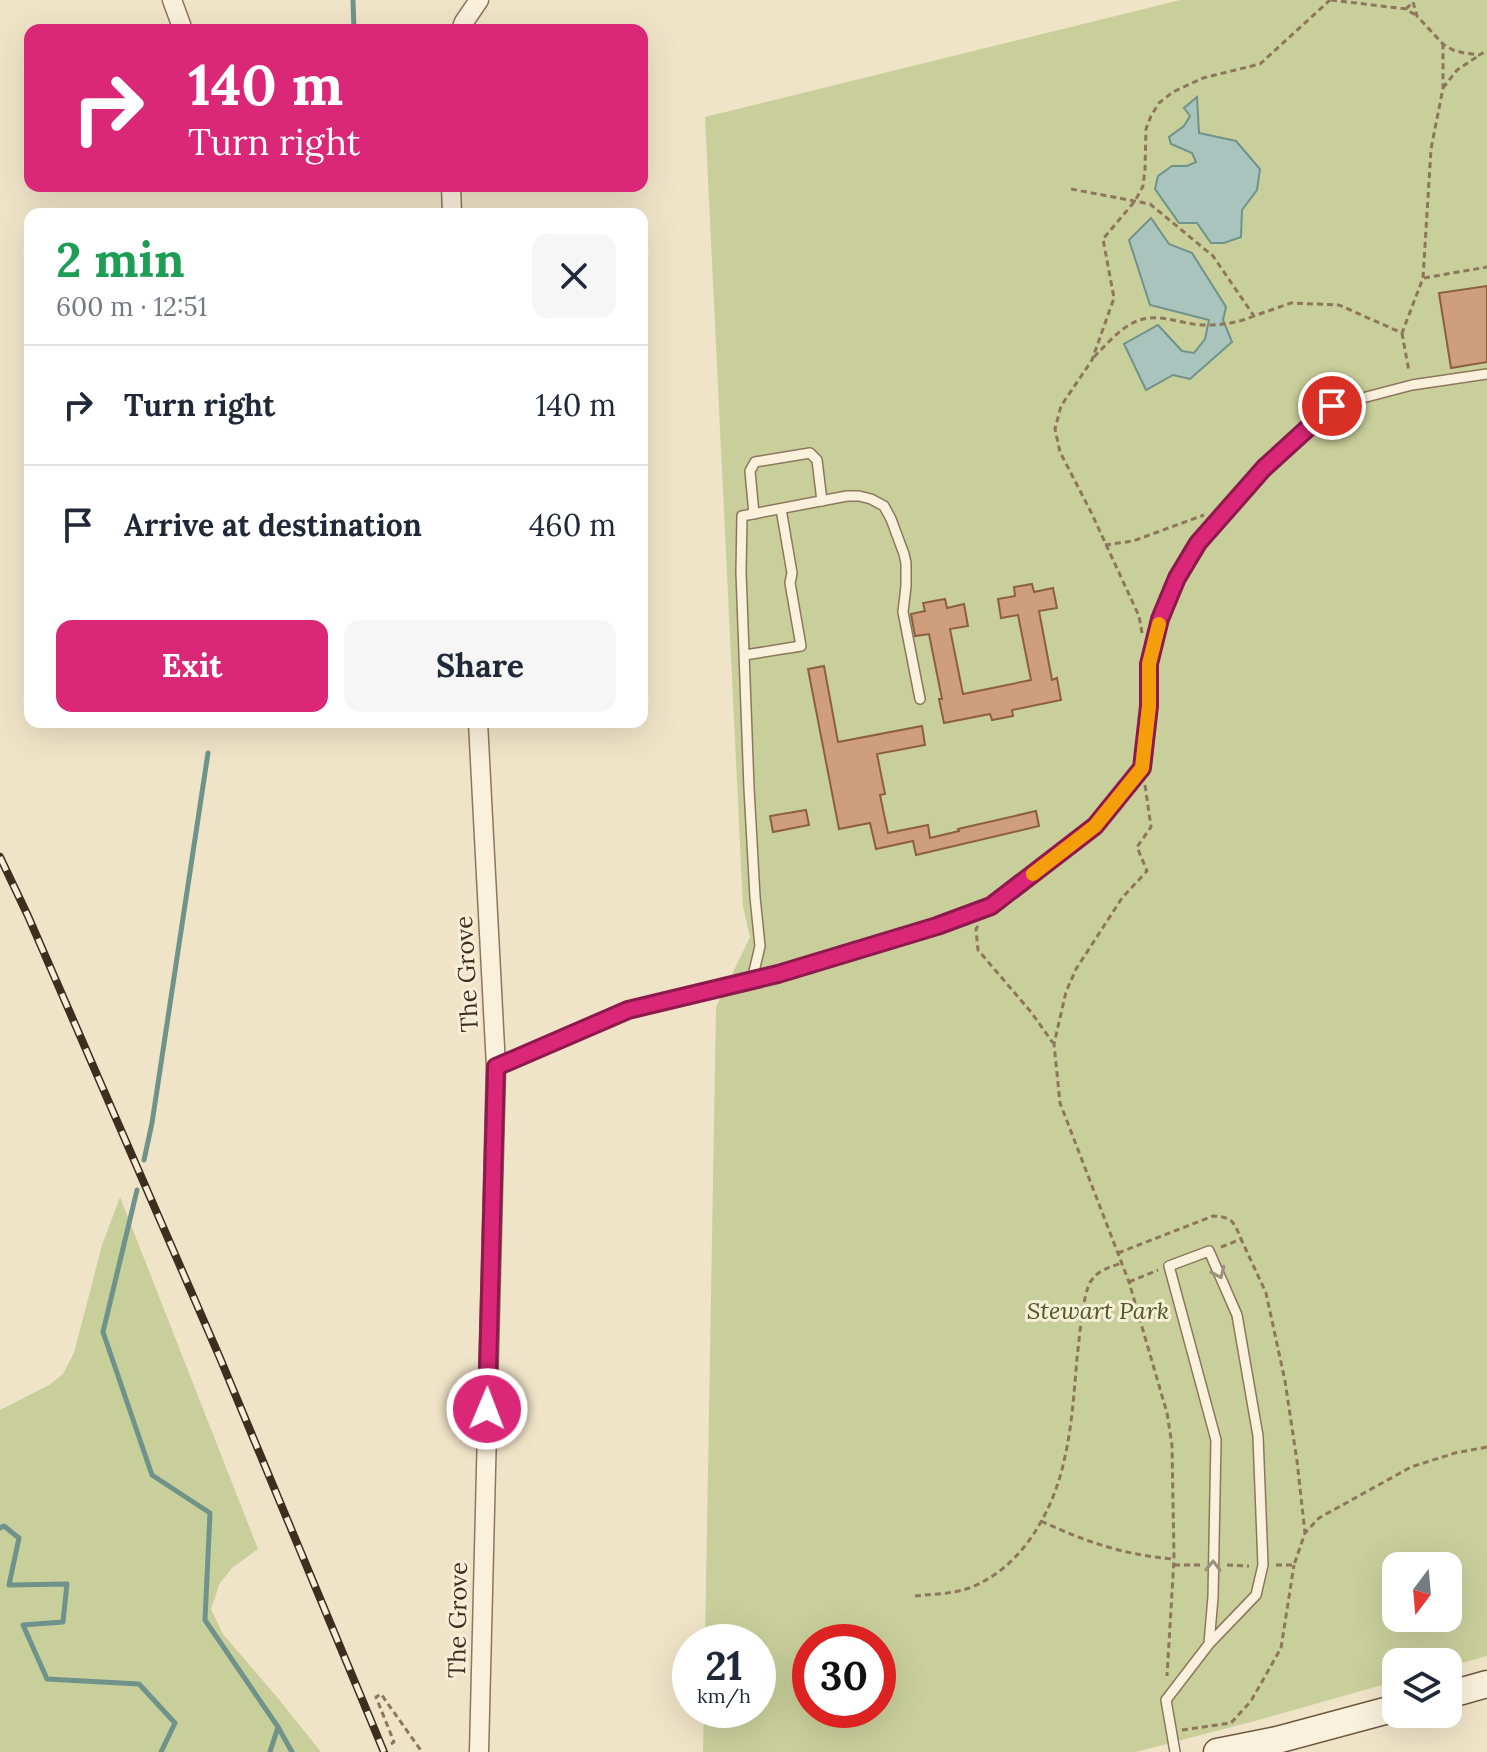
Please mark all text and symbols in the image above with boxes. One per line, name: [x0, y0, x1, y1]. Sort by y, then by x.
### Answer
text: 140 m: [188, 49, 343, 120]
icon: right: [56, 56, 160, 160]
text: Turn right: [188, 119, 361, 165]
text: 2 min: [56, 229, 185, 290]
button: close: [532, 234, 616, 318]
text: 600 m · 12:51: [56, 290, 207, 323]
pin: [1298, 372, 1366, 440]
icon: right: [56, 383, 100, 427]
icon: arrive: [1310, 384, 1354, 428]
text: Turn right: [124, 386, 275, 424]
text: 140 m: [535, 386, 616, 424]
icon: arrive: [56, 503, 100, 547]
text: Arrive at destination: [124, 506, 422, 544]
text: 460 m: [529, 506, 616, 544]
button: Exit: [56, 620, 328, 712]
button: Share: [344, 620, 616, 712]
street label: The Grove: [448, 915, 485, 1033]
one-way arrow: [1209, 1265, 1225, 1279]
park label: Stewart Park: [1027, 1295, 1169, 1326]
position arrow: [445, 1367, 529, 1451]
north arrow: [1382, 1552, 1462, 1632]
map controls: [1382, 1552, 1462, 1728]
one-way arrow: [1205, 1559, 1222, 1572]
street label: The Grove: [441, 1561, 474, 1678]
speed limit sign: 30: [792, 1624, 896, 1728]
text: 21: [705, 1640, 743, 1691]
button: layers: [1382, 1648, 1462, 1728]
text: km/h: [697, 1683, 751, 1708]

